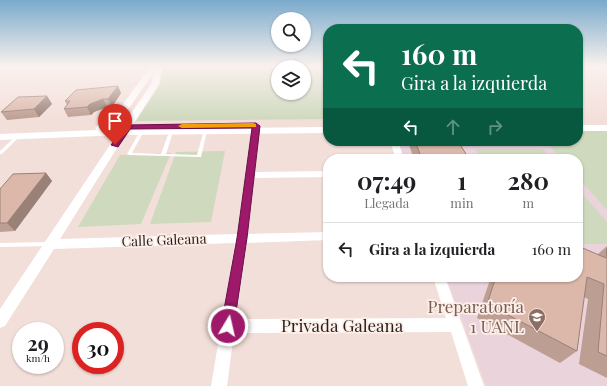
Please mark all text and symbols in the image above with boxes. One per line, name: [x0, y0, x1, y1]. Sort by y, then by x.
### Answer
map controls: [271, 12, 311, 100]
button: search: [271, 12, 311, 52]
text: 160 m: [401, 35, 477, 72]
icon: left: [335, 40, 387, 92]
button: layers: [271, 60, 311, 100]
text: Gira a la izquierda: [401, 71, 547, 95]
pin: [98, 104, 132, 145]
icon: arrive: [104, 110, 126, 132]
icon: left: [400, 116, 422, 138]
icon: ahead: [442, 116, 464, 138]
icon: right: [484, 116, 506, 138]
text: 07:49: [357, 164, 416, 196]
text: 1: [457, 164, 467, 196]
text: 280: [507, 164, 549, 196]
text: Llegada: [364, 194, 409, 211]
text: min: [450, 194, 473, 211]
text: m: [522, 194, 534, 211]
street label: Calle Galeana: [121, 229, 207, 250]
icon: left: [335, 238, 357, 260]
text: Gira a la izquierda: [369, 239, 495, 259]
text: 160 m: [532, 239, 571, 259]
place label: Preparatoría 1 UANL: [428, 295, 525, 337]
position arrow: [207, 305, 249, 347]
school or university icon: Preparatoría 1 UANL: [527, 307, 547, 332]
street label: Privada Galeana: [281, 314, 404, 336]
speed limit sign: 30: [72, 322, 124, 374]
text: 29: [27, 329, 49, 356]
text: km/h: [26, 351, 50, 365]

